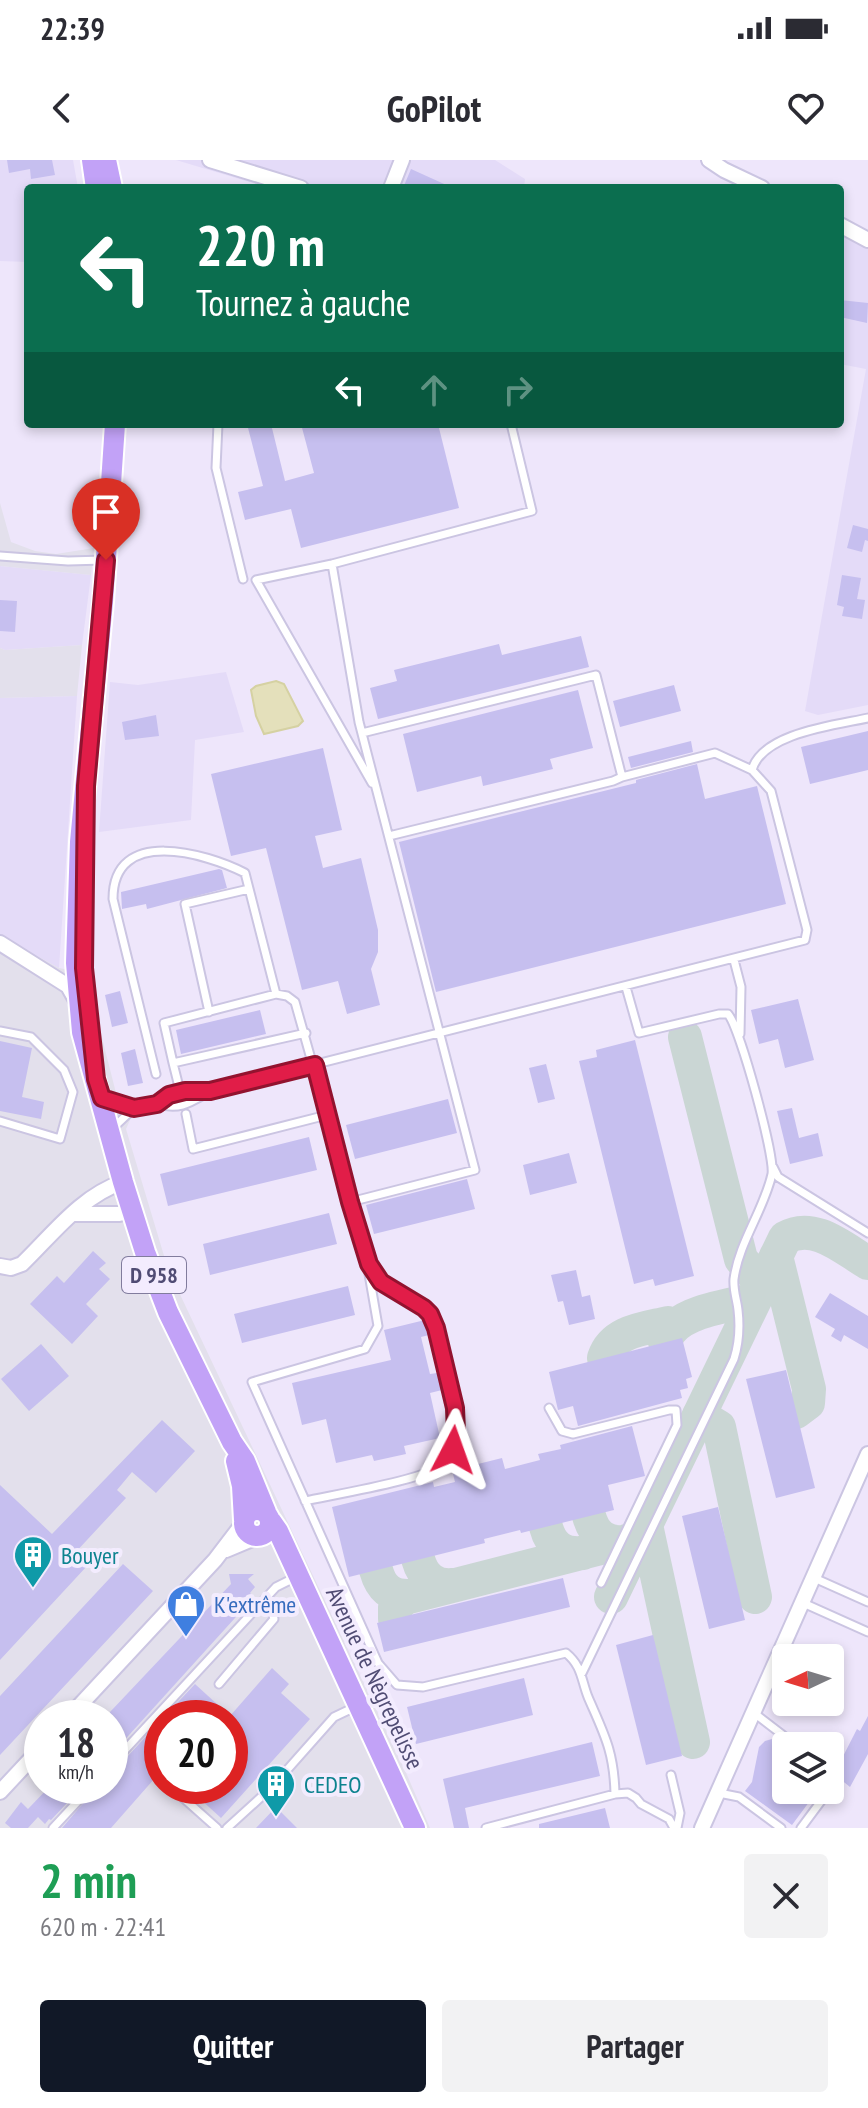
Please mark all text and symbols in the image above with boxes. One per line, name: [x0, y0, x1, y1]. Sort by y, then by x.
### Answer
text: 22:39: [40, 9, 105, 48]
text: GoPilot: [387, 85, 481, 132]
icon: back: [40, 86, 84, 130]
icon: heart: [784, 86, 828, 130]
text: 220 m: [196, 209, 325, 281]
icon: left: [64, 216, 168, 320]
text: Tournez à gauche: [196, 279, 411, 326]
icon: left: [328, 368, 372, 412]
icon: ahead: [412, 368, 456, 412]
icon: right: [496, 368, 540, 412]
pin: [72, 478, 140, 560]
icon: arrive: [84, 490, 128, 534]
road number: D 958: [122, 1257, 186, 1293]
position arrow: [411, 1408, 495, 1492]
building icon: Bouyer: [12, 1534, 54, 1589]
place label: Bouyer: [61, 1540, 119, 1571]
street label: Avenue de Nègrepelisse: [319, 1582, 431, 1774]
shop icon: K'extrême: [165, 1583, 207, 1638]
place label: K'extrême: [214, 1589, 296, 1620]
north arrow: [772, 1644, 844, 1716]
map controls: [772, 1644, 844, 1804]
speed limit sign: 20: [144, 1700, 248, 1804]
text: 18: [57, 1716, 95, 1768]
button: layers: [772, 1732, 844, 1804]
text: km/h: [58, 1759, 94, 1785]
building icon: CEDEO: [255, 1763, 297, 1818]
place label: CEDEO: [304, 1769, 361, 1800]
text: 2 min: [40, 1849, 137, 1911]
button: close: [744, 1854, 828, 1938]
text: 620 m · 22:41: [40, 1910, 166, 1943]
button: Quitter: [40, 2000, 426, 2092]
button: Partager: [442, 2000, 828, 2092]

